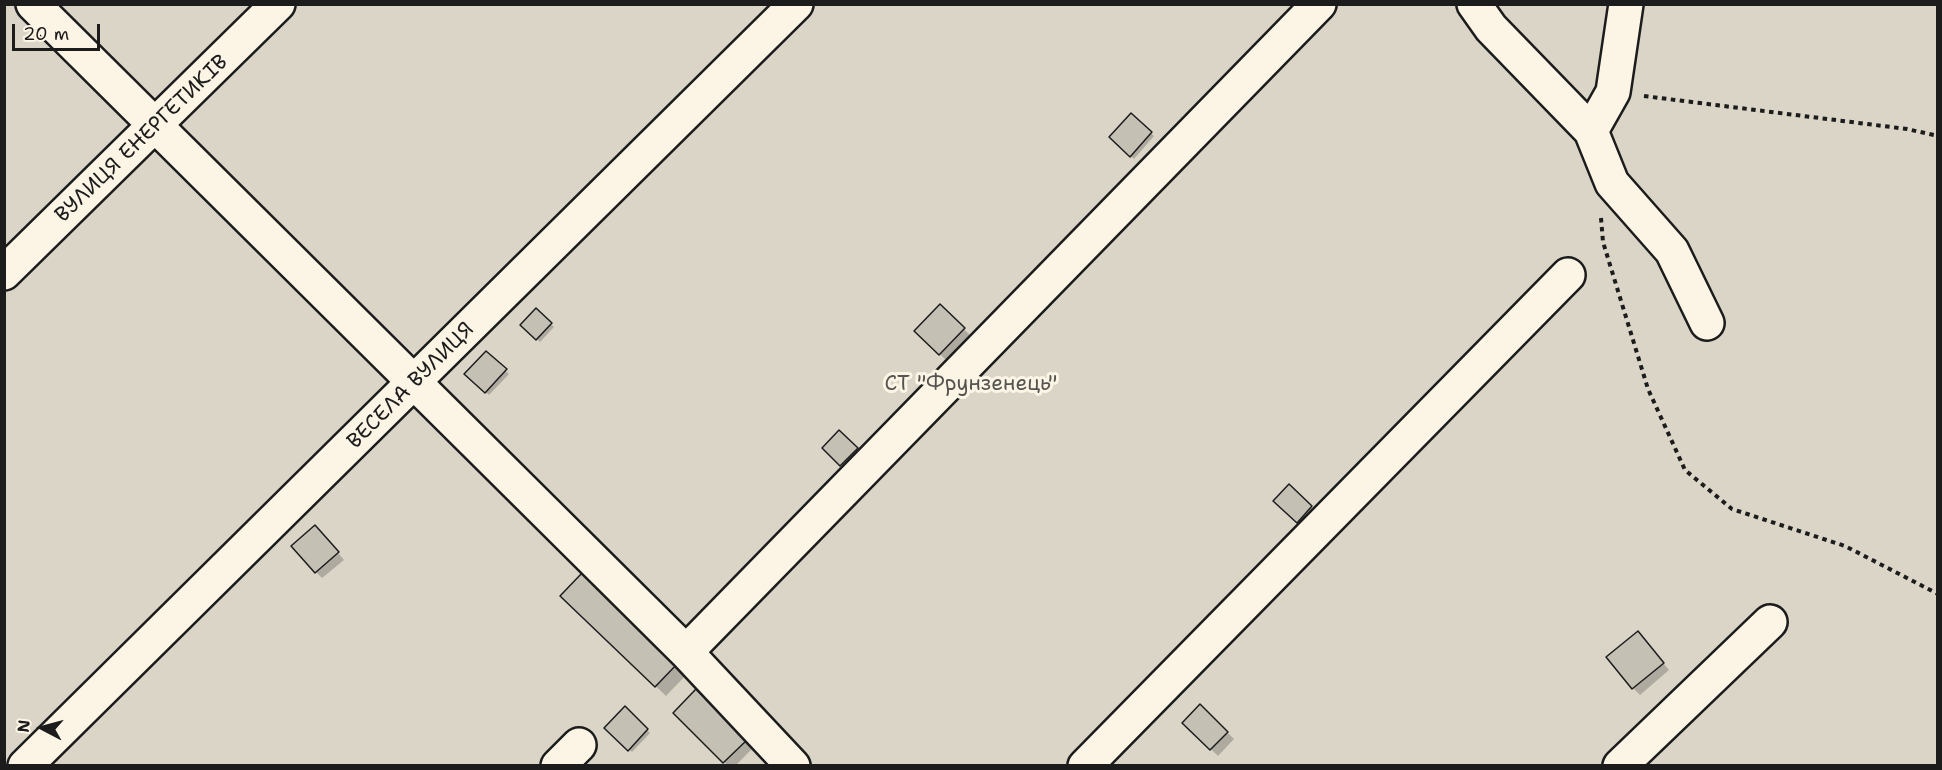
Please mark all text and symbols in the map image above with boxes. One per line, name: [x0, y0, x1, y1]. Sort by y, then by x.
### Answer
scale bar: [15, 12, 104, 50]
text: 20 m: [23, 22, 69, 46]
street label: ВУЛИЦЯ ЕНЕРГЕТИКІВ: [50, 50, 234, 228]
street label: ВЕСЕЛА ВУЛИЦЯ: [342, 317, 480, 455]
park label: СТ "Фрунзенець": [885, 372, 1057, 398]
north arrow: [12, 698, 72, 758]
text: N: [12, 719, 35, 733]

